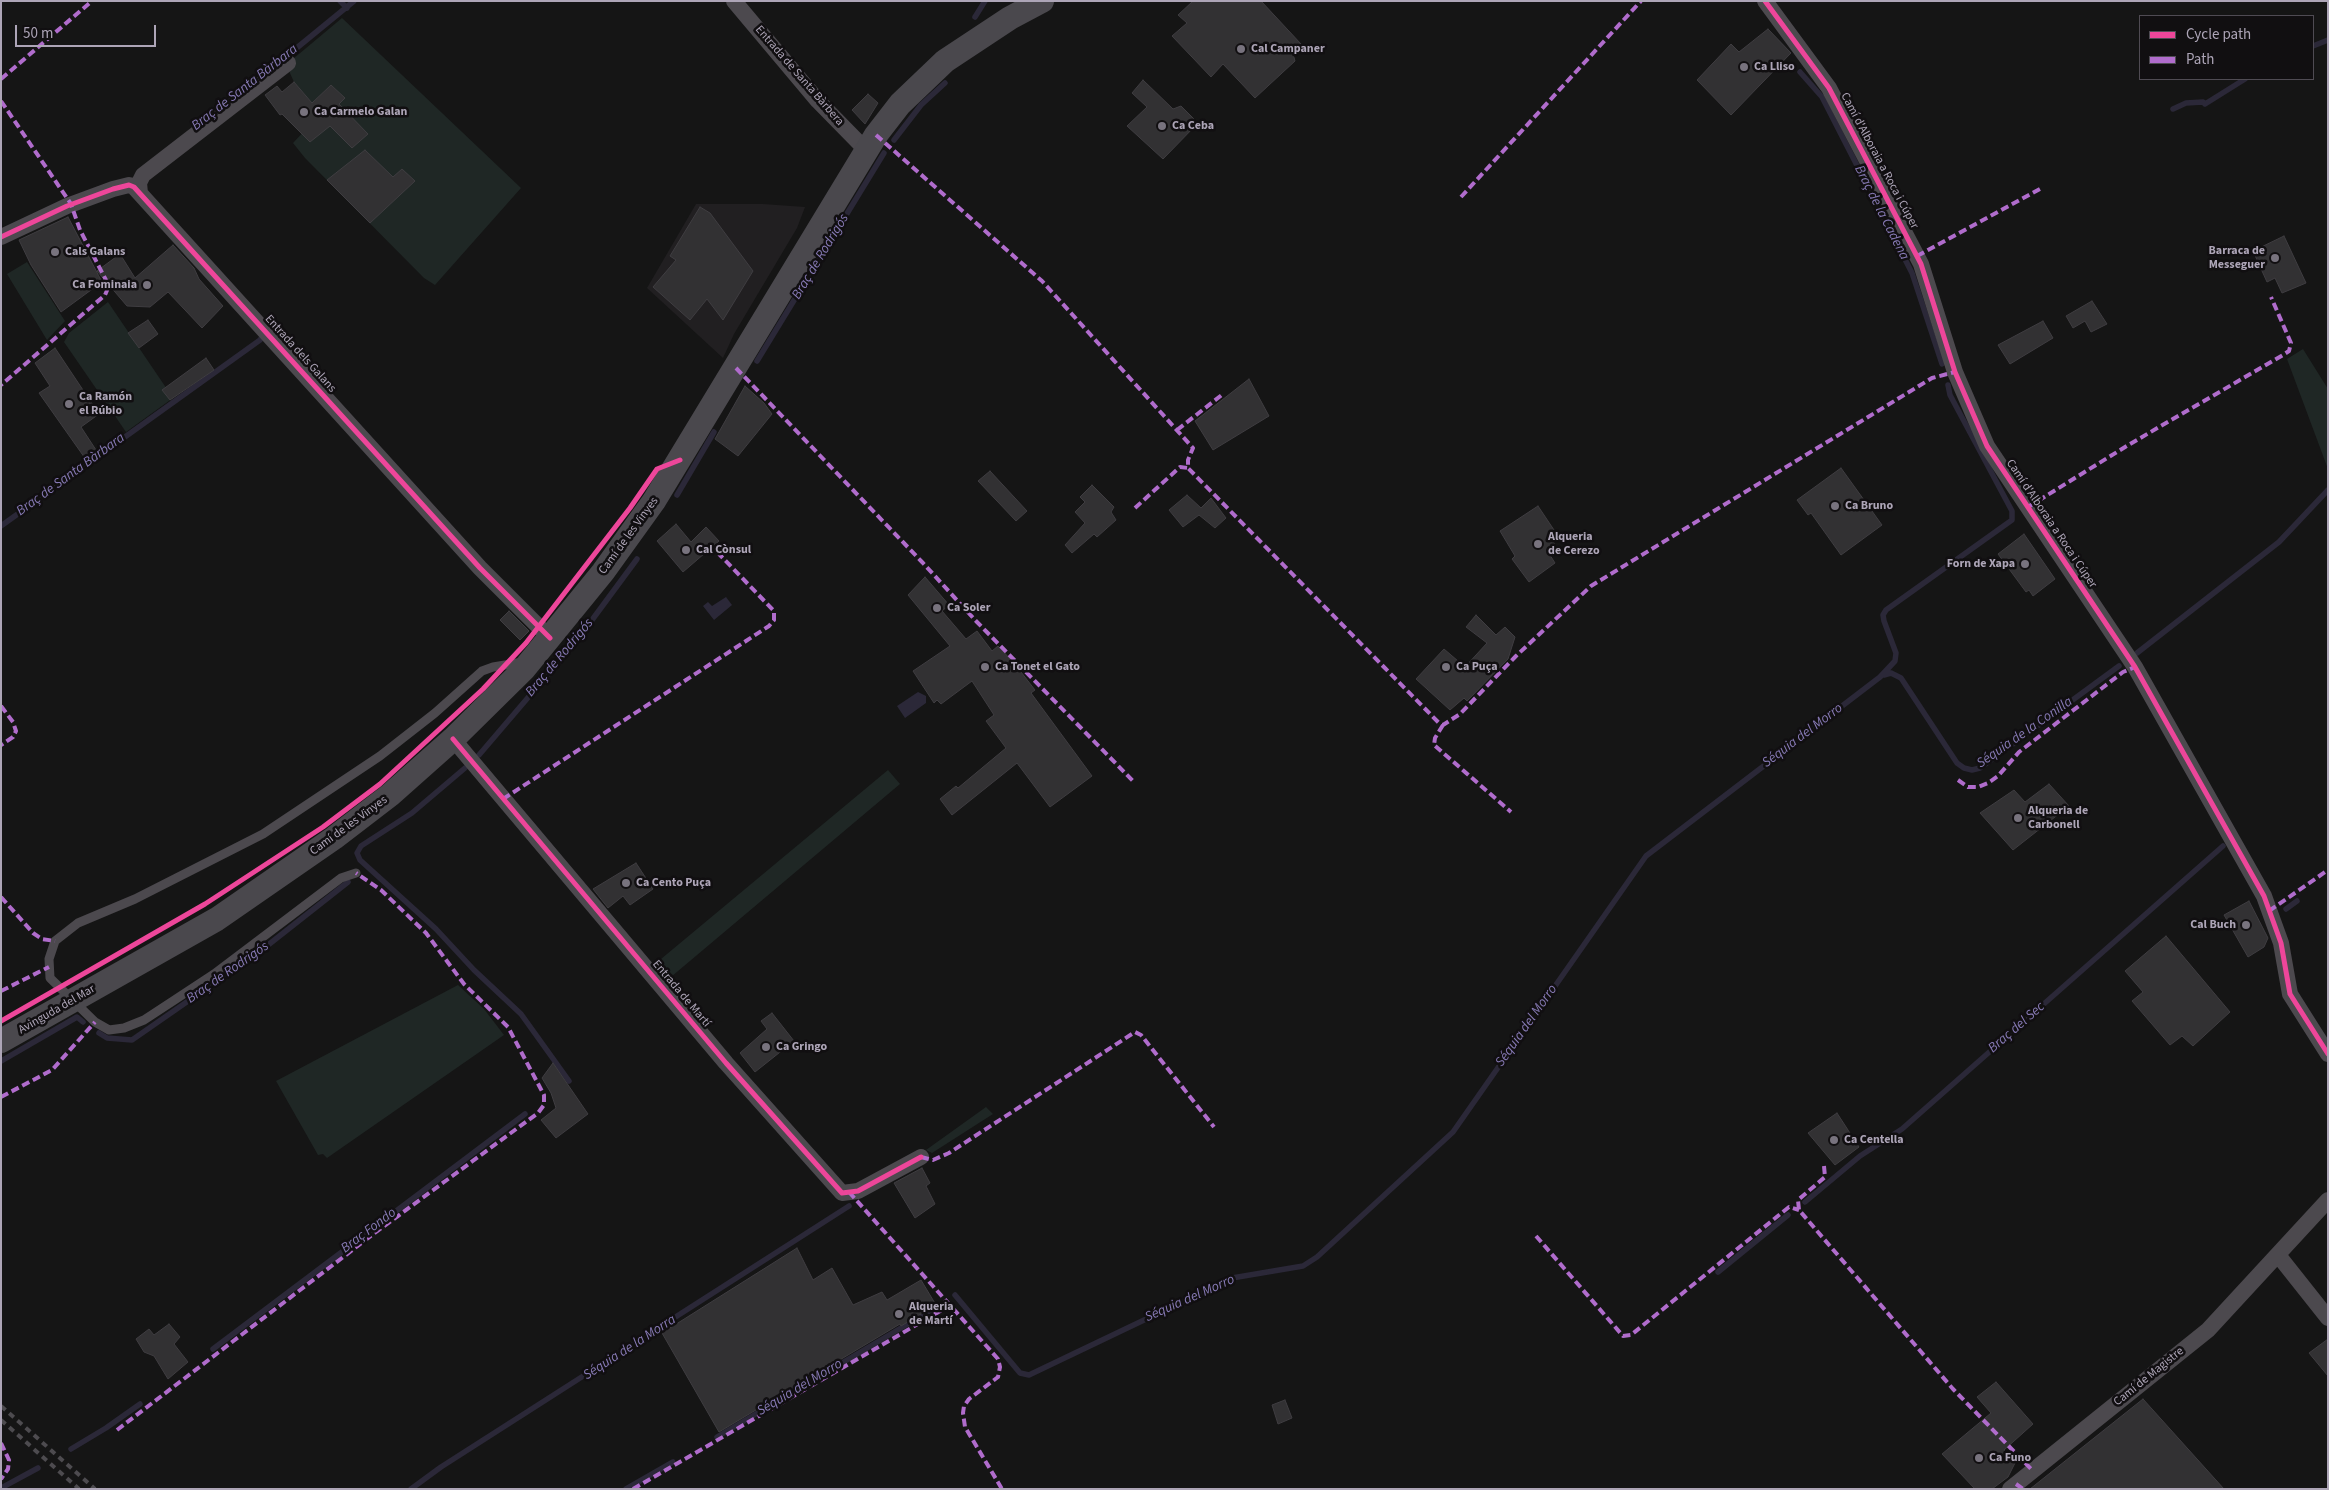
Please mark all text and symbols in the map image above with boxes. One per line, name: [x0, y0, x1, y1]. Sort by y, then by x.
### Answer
scale bar: [18, 15, 159, 47]
legend: [2139, 15, 2314, 80]
text: 50 m: [23, 23, 53, 44]
street label: Entrada de Santa Bàrbera: [752, 23, 846, 129]
text: Cycle path: [2186, 24, 2251, 45]
water label: Braç de Santa Bàrbara: [189, 41, 301, 135]
place label: Cal Campaner: [1251, 42, 1325, 56]
marker: Cal Campaner: [1235, 43, 1247, 55]
text: Path: [2186, 49, 2214, 70]
place label: Ca Lliso: [1754, 60, 1795, 74]
marker: Ca Lliso: [1738, 61, 1750, 73]
street label: Camí d'Alboraia a Roca i Cúper: [1837, 90, 1921, 232]
place label: Ca Carmelo Galan: [314, 105, 407, 119]
marker: Ca Carmelo Galan: [298, 106, 310, 118]
place label: Ca Ceba: [1172, 119, 1214, 133]
marker: Ca Ceba: [1156, 120, 1168, 132]
water label: Braç de la Cadena: [1850, 163, 1912, 263]
water label: Braç de Rodrigós: [789, 211, 853, 303]
place label: Barraca de Messeguer: [2209, 244, 2265, 272]
place label: Cals Galans: [65, 245, 125, 259]
marker: Cals Galans: [49, 246, 61, 258]
marker: Barraca de Messeguer: [2269, 252, 2281, 264]
place label: Ca Fominaia: [72, 278, 137, 292]
marker: Ca Fominaia: [141, 279, 153, 291]
street label: Entrada dels Galans: [261, 312, 339, 396]
place label: Ca Ramón el Rúbio: [79, 390, 132, 418]
marker: Ca Ramón el Rúbio: [63, 398, 75, 410]
water label: Braç de Santa Bàrbara: [13, 430, 129, 520]
street label: Camí d'Alboraia a Roca i Cúper: [2003, 457, 2099, 591]
street label: Camí de les Vinyes: [596, 495, 662, 577]
place label: Ca Bruno: [1845, 499, 1893, 513]
marker: Ca Bruno: [1829, 500, 1841, 512]
place label: Alqueria de Cerezo: [1548, 530, 1600, 558]
marker: Alqueria de Cerezo: [1532, 538, 1544, 550]
place label: Cal Cònsul: [696, 543, 751, 557]
marker: Cal Cònsul: [680, 544, 692, 556]
place label: Forn de Xapa: [1947, 557, 2015, 571]
marker: Forn de Xapa: [2019, 558, 2031, 570]
place label: Ca Soler: [947, 601, 990, 615]
marker: Ca Soler: [931, 602, 943, 614]
water label: Braç de Rodrigós: [522, 616, 598, 700]
place label: Ca Tonet el Gato: [995, 660, 1080, 674]
place label: Ca Puça: [1456, 660, 1497, 674]
marker: Ca Tonet el Gato: [979, 661, 991, 673]
marker: Ca Puça: [1440, 661, 1452, 673]
water label: Séquia de la Conilla: [1974, 694, 2076, 772]
water label: Séquia del Morro: [1759, 700, 1847, 772]
street label: Camí de les Vinyes: [308, 793, 390, 859]
place label: Alqueria de Carbonell: [2028, 804, 2088, 832]
marker: Alqueria de Carbonell: [2012, 812, 2024, 824]
place label: Ca Cento Puça: [636, 876, 711, 890]
marker: Ca Cento Puça: [620, 877, 632, 889]
place label: Cal Buch: [2190, 918, 2236, 932]
marker: Cal Buch: [2240, 919, 2252, 931]
water label: Braç de Rodrigós: [184, 938, 272, 1008]
street label: Entrada de Martí: [649, 958, 713, 1030]
street label: Avinguda del Mar: [16, 982, 98, 1038]
water label: Séquia del Morro: [1492, 982, 1562, 1070]
water label: Braç del Sec: [1985, 999, 2049, 1057]
place label: Ca Gringo: [776, 1040, 827, 1054]
marker: Ca Gringo: [760, 1041, 772, 1053]
place label: Ca Centella: [1844, 1133, 1904, 1147]
marker: Ca Centella: [1828, 1134, 1840, 1146]
water label: Braç Fondo: [338, 1205, 400, 1257]
water label: Séquia del Morro: [1143, 1272, 1237, 1326]
place label: Alqueria de Martí: [909, 1300, 954, 1328]
marker: Alqueria de Martí: [893, 1308, 905, 1320]
water label: Séquia de la Morra: [581, 1312, 679, 1384]
street label: Camí de Magistre: [2111, 1344, 2187, 1410]
water label: Séquia del Morro: [754, 1356, 846, 1420]
place label: Ca Funo: [1989, 1451, 2031, 1465]
marker: Ca Funo: [1973, 1452, 1985, 1464]

